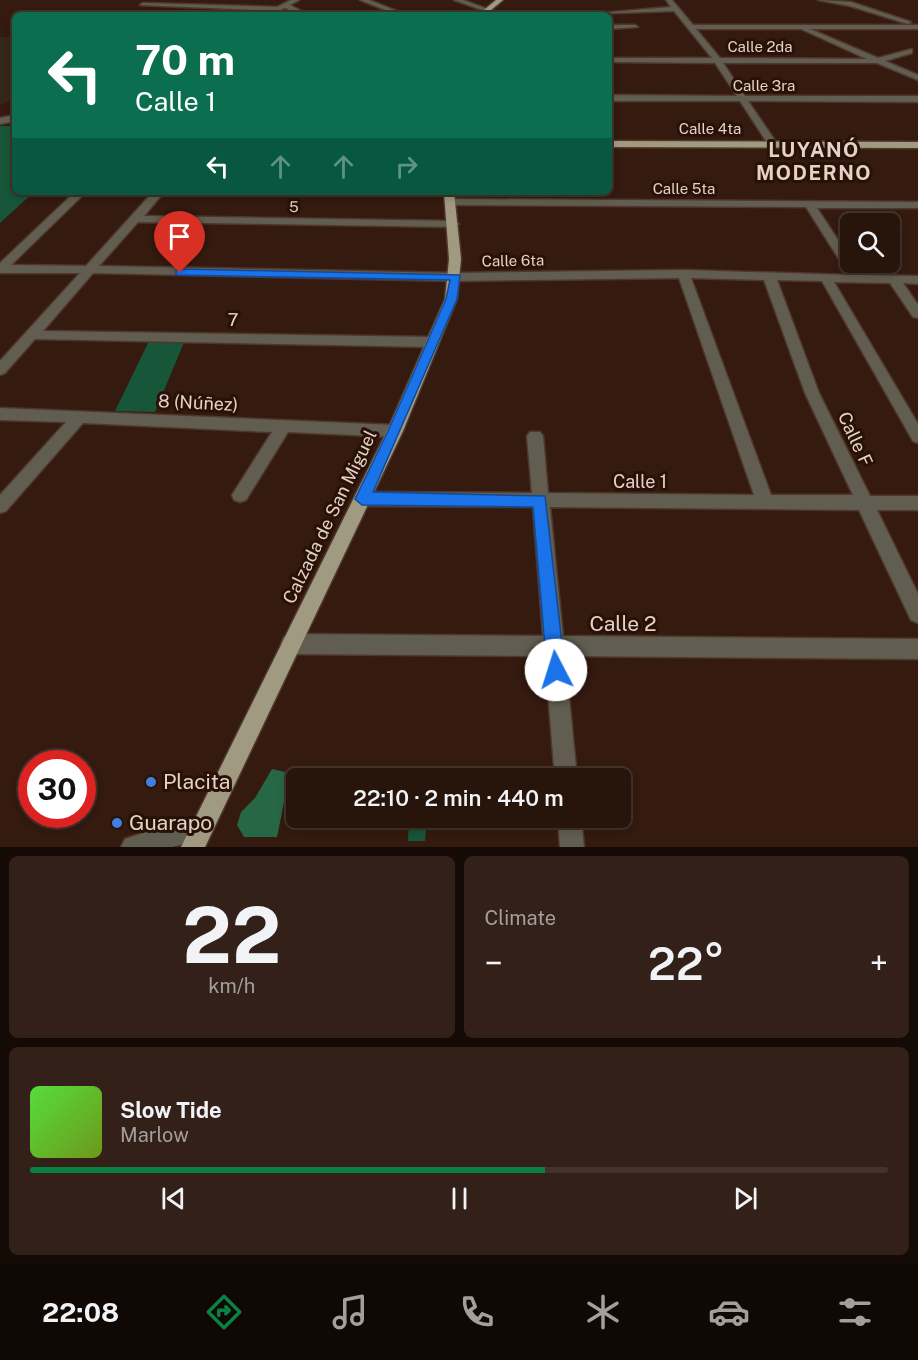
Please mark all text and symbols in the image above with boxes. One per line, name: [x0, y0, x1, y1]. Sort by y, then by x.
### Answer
text: 70 m: [135, 35, 235, 84]
icon: left: [36, 36, 114, 114]
street label: Calle 2da: [727, 38, 793, 55]
street label: Calle 3ra: [733, 77, 795, 94]
text: Calle 1: [135, 85, 216, 117]
street label: Calle 4ta: [679, 120, 741, 137]
district label: LUYANÓ MODERNO: [756, 137, 872, 185]
icon: left: [201, 150, 234, 183]
icon: ahead: [264, 150, 297, 183]
icon: ahead: [327, 150, 360, 183]
icon: right: [390, 150, 423, 183]
street label: Calle 5ta: [653, 180, 715, 197]
street label: 5: [289, 198, 299, 215]
pin: [154, 211, 205, 273]
map controls: [840, 213, 900, 273]
button: search: [840, 213, 900, 273]
icon: arrive: [163, 220, 196, 253]
street label: Calle 6ta: [482, 251, 544, 270]
street label: 7: [227, 309, 239, 330]
street label: 8 (Núñez): [157, 390, 239, 415]
street label: Calle F: [834, 408, 877, 469]
street label: Calzada de San Miguel: [278, 427, 381, 607]
street label: Calle 1: [613, 471, 667, 492]
street label: Calle 2: [589, 611, 657, 636]
position arrow: [524, 638, 588, 702]
speed limit sign: 30: [18, 750, 96, 828]
place label: Placita: [163, 769, 230, 794]
marker: Placita: [144, 775, 158, 789]
text: 22:10 · 2 min · 440 m: [353, 785, 564, 811]
place label: Guarapo: [129, 810, 212, 835]
marker: Guarapo: [110, 816, 124, 830]
text: 22: [182, 889, 281, 981]
text: Climate: [485, 906, 556, 930]
text: 22°: [648, 937, 725, 990]
text: −: [485, 944, 503, 982]
text: +: [870, 944, 888, 982]
text: km/h: [208, 974, 255, 998]
text: Slow Tide: [120, 1097, 222, 1123]
text: Marlow: [120, 1123, 189, 1147]
icon: previous: [157, 1182, 190, 1215]
icon: pause: [443, 1182, 476, 1215]
icon: next: [729, 1182, 762, 1215]
icon: directions: [203, 1291, 245, 1333]
icon: music: [329, 1291, 371, 1333]
icon: phone: [456, 1291, 498, 1333]
icon: climate: [582, 1291, 624, 1333]
icon: car: [708, 1291, 750, 1333]
icon: filters: [834, 1291, 876, 1333]
text: 22:08: [42, 1296, 119, 1328]

